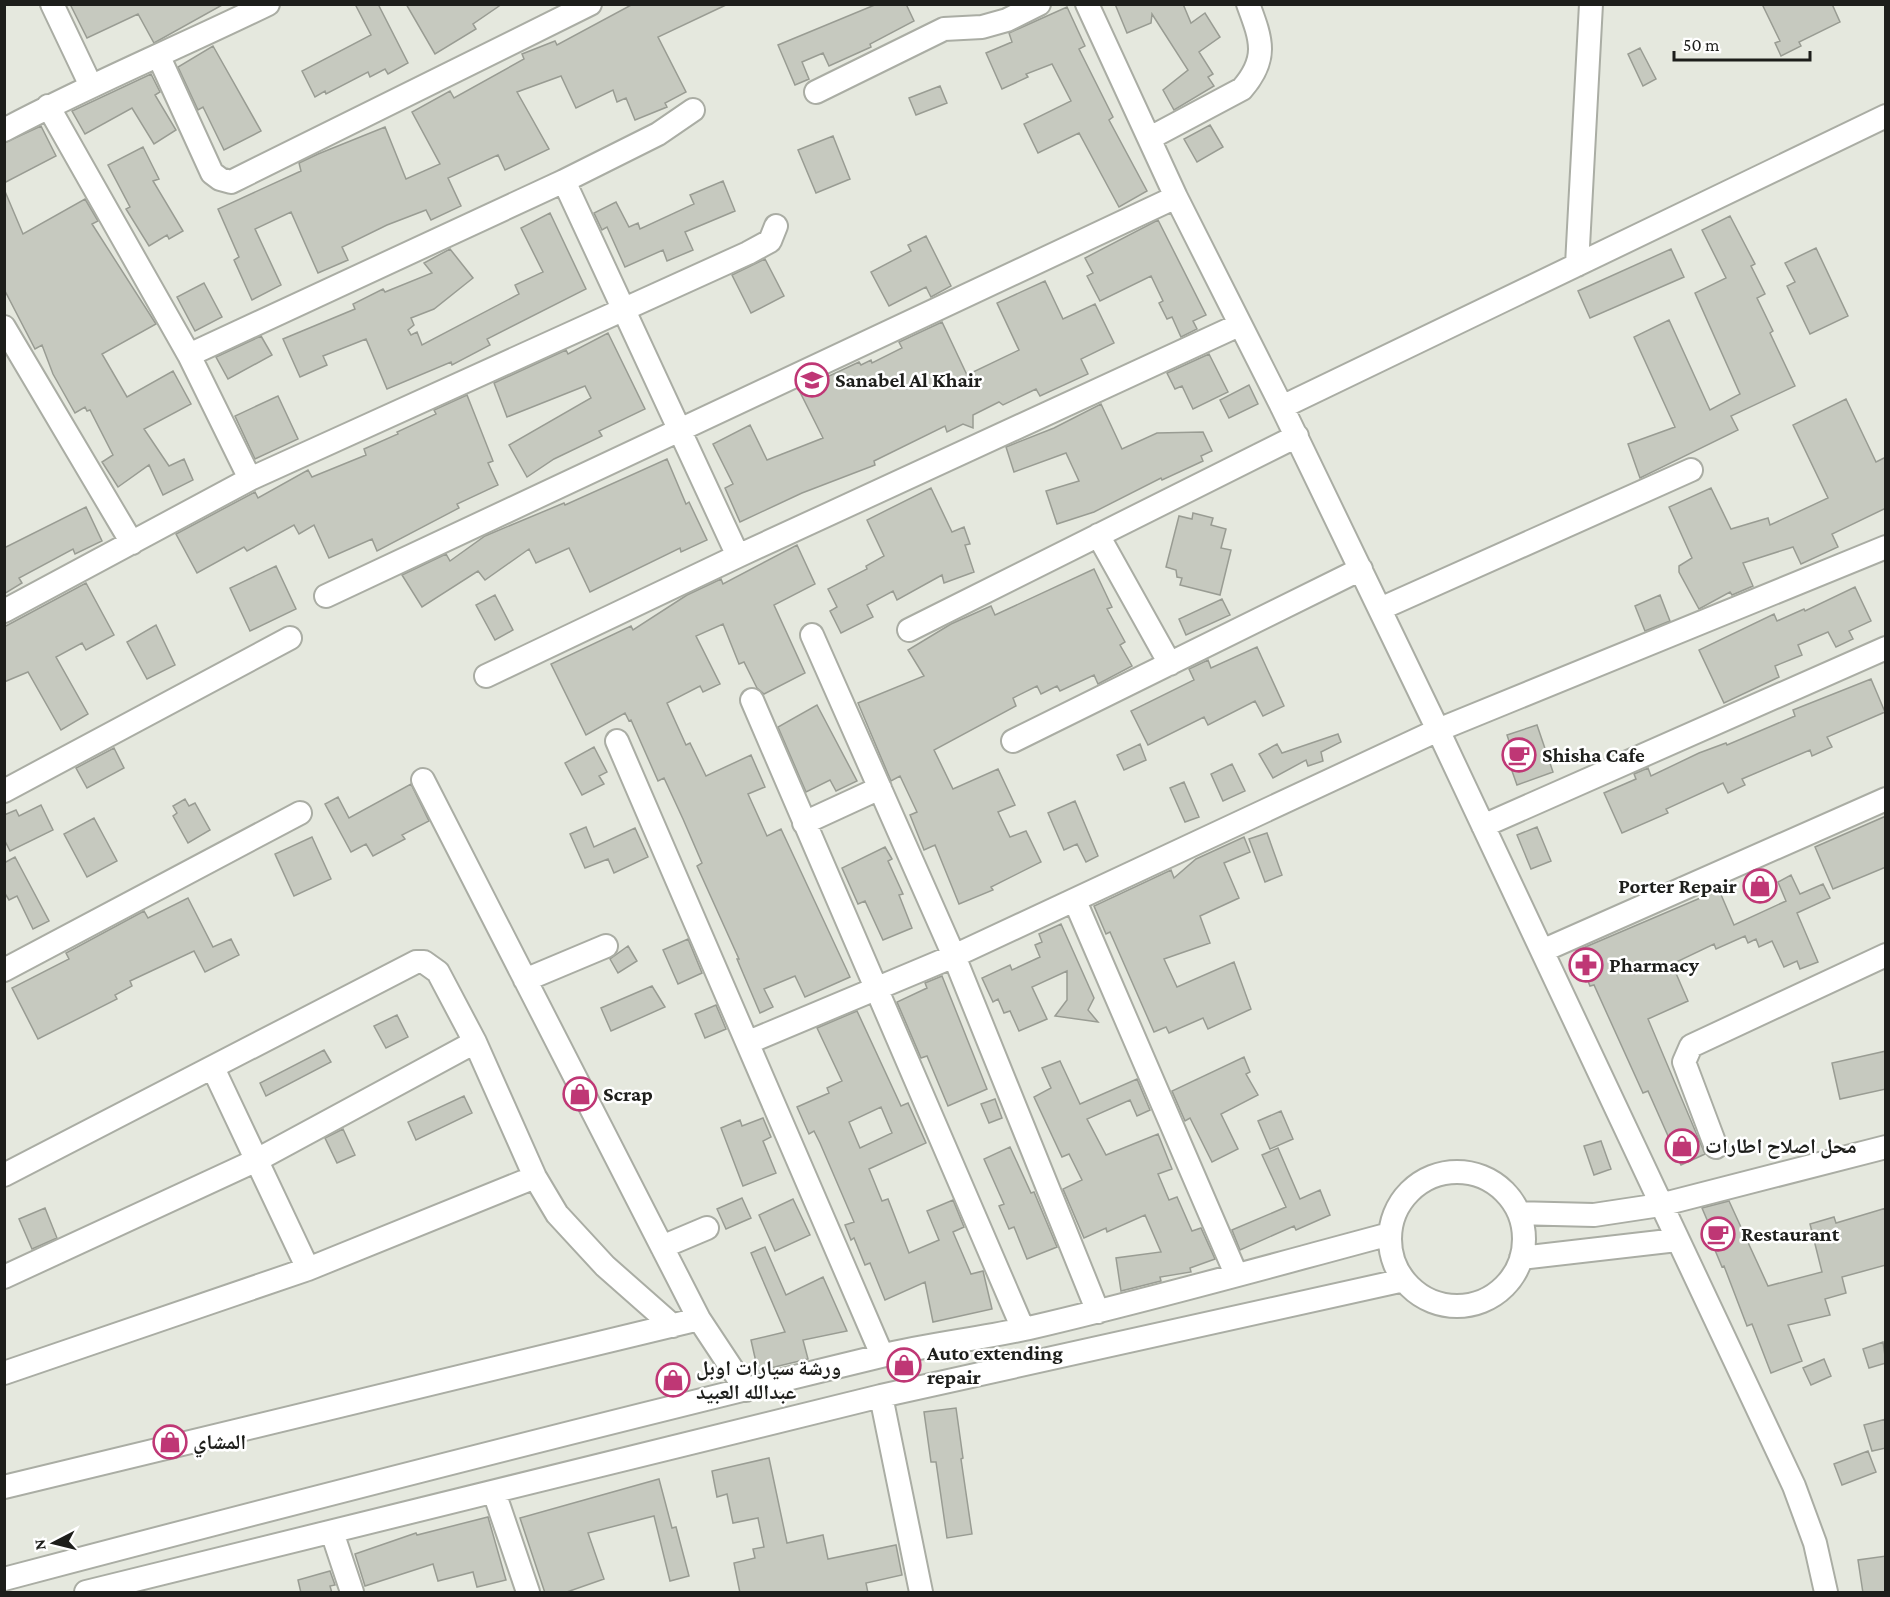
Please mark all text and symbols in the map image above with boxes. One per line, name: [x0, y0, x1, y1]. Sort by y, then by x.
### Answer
scale bar: [1674, 24, 1810, 62]
text: 50 m: [1683, 35, 1720, 55]
school or university icon: Sanabel Al Khair: [794, 362, 830, 398]
place label: Sanabel Al Khair: [835, 368, 983, 392]
cafe icon: Shisha Cafe: [1501, 737, 1537, 773]
place label: Shisha Cafe: [1542, 743, 1645, 767]
shop icon: Porter Repair: [1742, 868, 1778, 904]
place label: Porter Repair: [1618, 874, 1738, 898]
pharmacy icon: Pharmacy: [1568, 947, 1604, 983]
place label: Pharmacy: [1609, 953, 1700, 977]
shop icon: Scrap: [562, 1076, 598, 1112]
place label: Scrap: [603, 1082, 653, 1106]
shop icon: محل اصلاح اطارات: [1664, 1128, 1700, 1164]
place label: محل اصلاح اطارات: [1705, 1134, 1857, 1159]
cafe icon: Restaurant: [1700, 1216, 1736, 1252]
place label: Restaurant: [1741, 1222, 1840, 1246]
place label: Auto extending repair: [926, 1341, 1063, 1389]
shop icon: Auto extending repair: [886, 1347, 922, 1383]
place label: ورشة سيارات اوبل عبدالله العبيد: [696, 1356, 841, 1404]
shop icon: ورشة سيارات اوبل عبدالله العبيد: [655, 1362, 691, 1398]
shop icon: المشاي: [152, 1424, 188, 1460]
place label: المشاي: [193, 1430, 246, 1458]
north arrow: [24, 1513, 84, 1573]
text: N: [30, 1538, 49, 1551]

